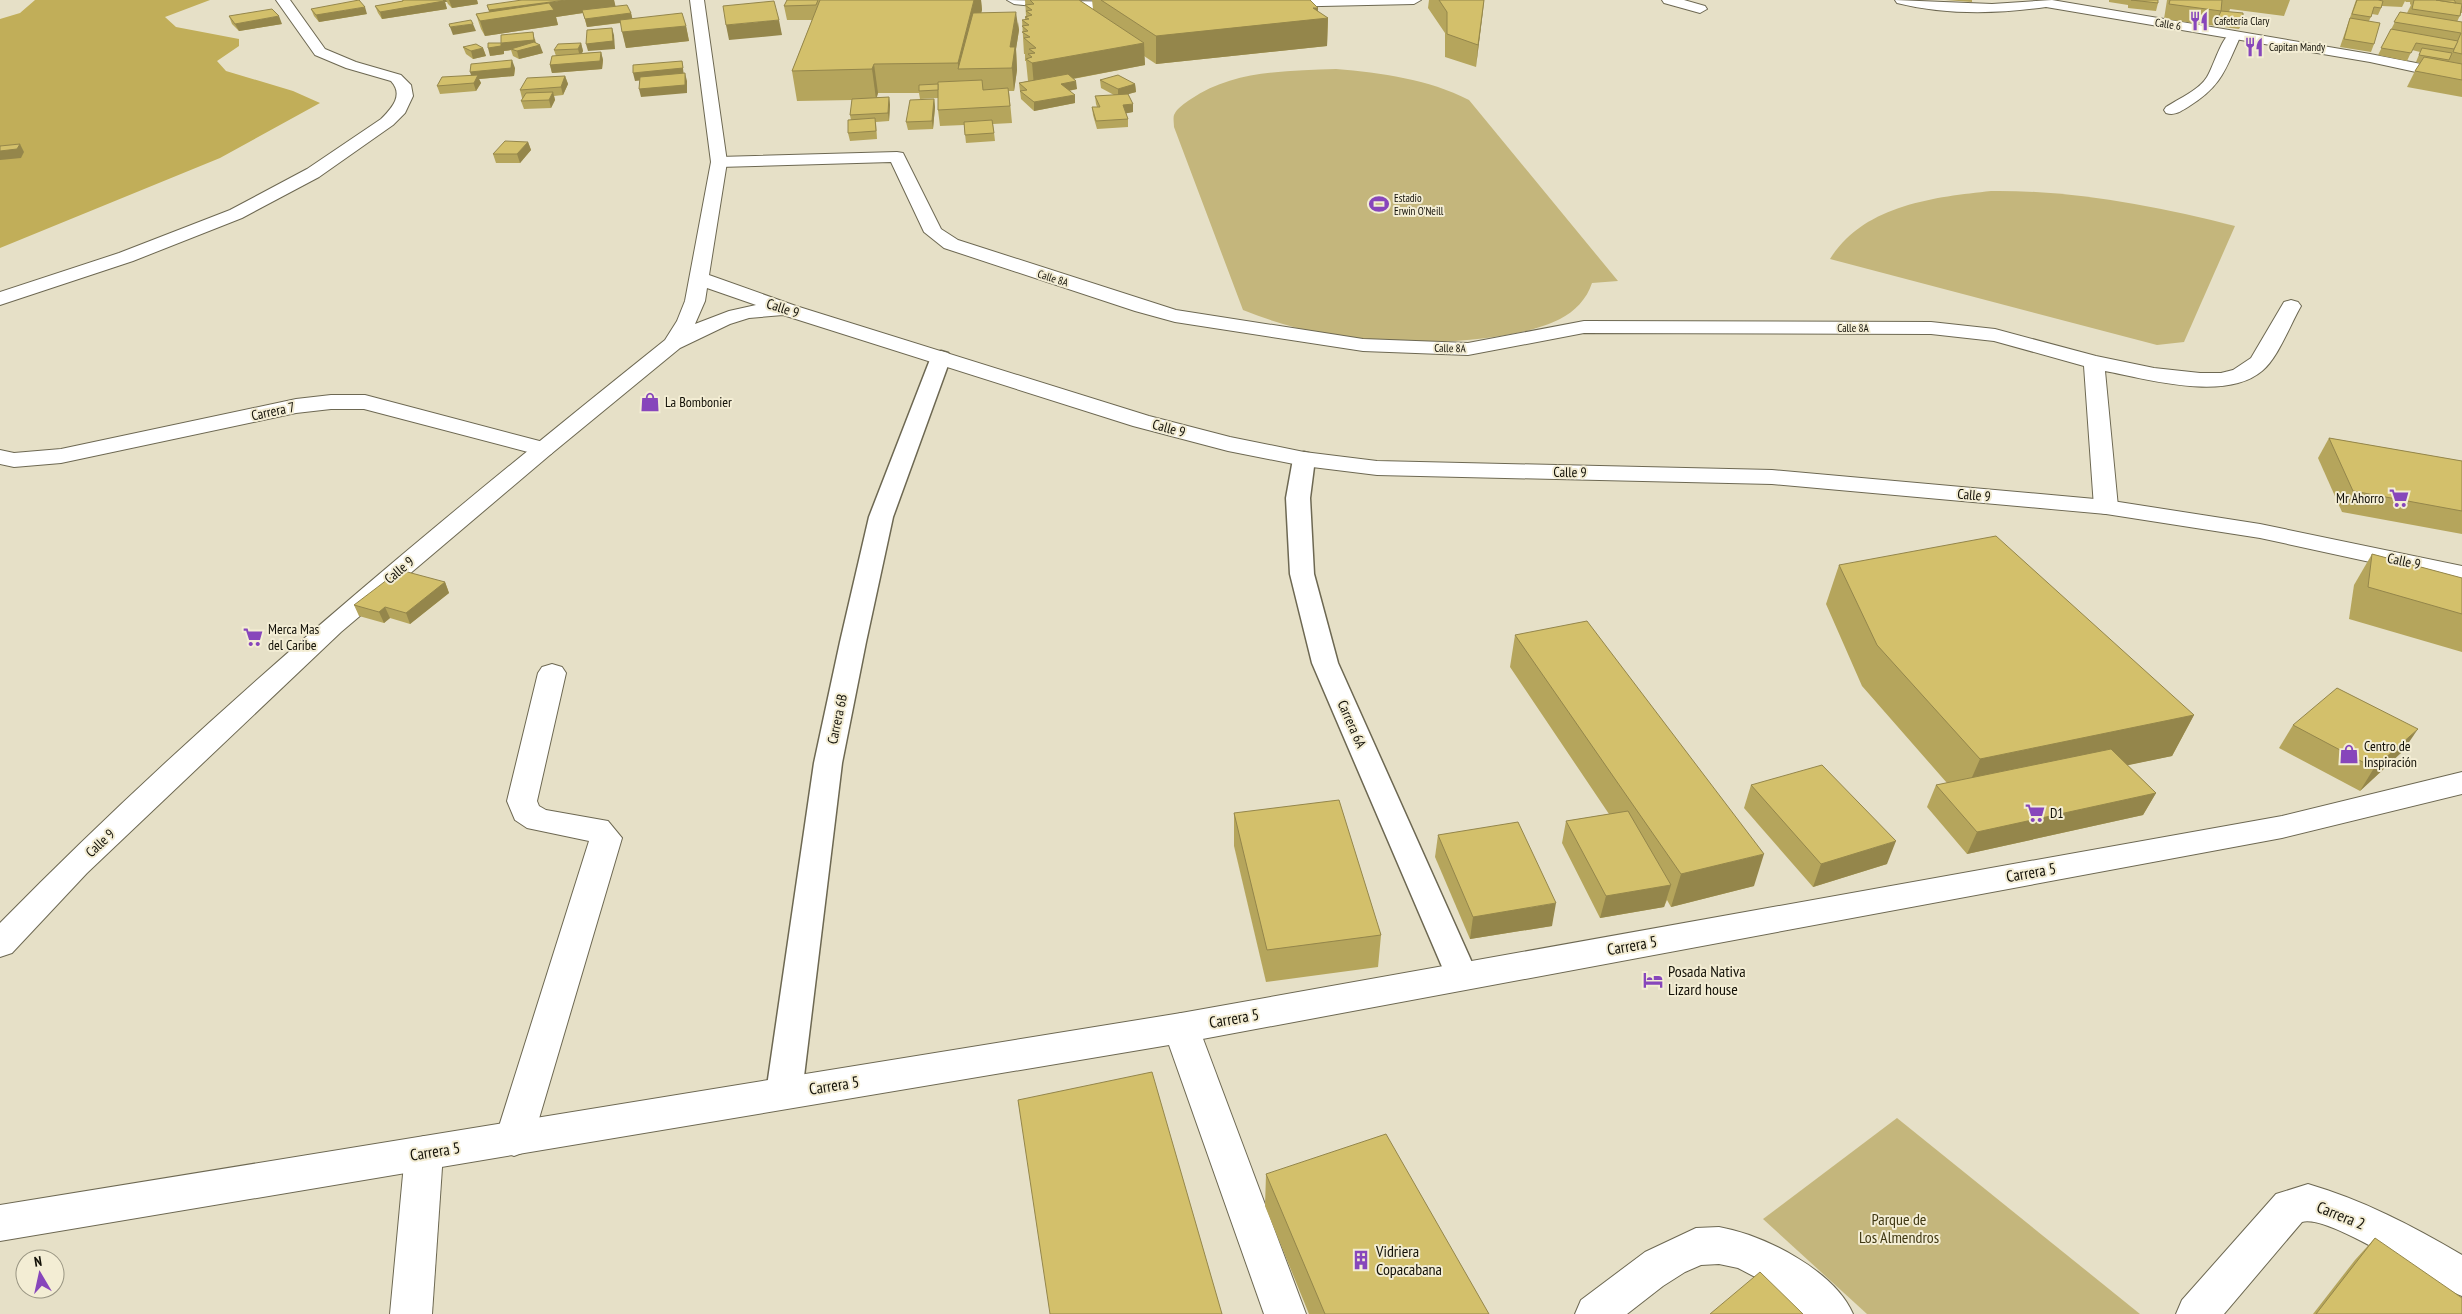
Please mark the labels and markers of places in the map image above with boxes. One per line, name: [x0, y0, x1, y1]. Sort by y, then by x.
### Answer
restaurant icon: Cafetería Clary: [2188, 10, 2210, 32]
place label: Cafetería Clary: [2214, 14, 2270, 28]
restaurant icon: Capitan Mandy: [2243, 36, 2265, 58]
place label: Capitan Mandy: [2269, 40, 2326, 54]
place label: Estadio Erwin O'Neill: [1394, 191, 1444, 218]
sports icon: Estadio Erwin O'Neill: [1368, 193, 1390, 215]
shop icon: La Bombonier: [639, 391, 661, 413]
place label: La Bombonier: [665, 393, 732, 411]
supermarket icon: Mr Ahorro: [2388, 487, 2410, 509]
place label: Mr Ahorro: [2336, 489, 2384, 507]
place label: Merca Mas del Caribe: [268, 620, 320, 654]
supermarket icon: Merca Mas del Caribe: [242, 626, 264, 648]
place label: Centro de Inspiración: [2364, 737, 2417, 771]
shop icon: Centro de Inspiración: [2338, 743, 2360, 765]
supermarket icon: D1: [2024, 802, 2046, 824]
place label: D1: [2050, 804, 2064, 822]
place label: Posada Nativa Lizard house: [1668, 961, 1746, 999]
hotel icon: Posada Nativa Lizard house: [1642, 969, 1664, 991]
place label: Vidriera Copacabana: [1375, 1241, 1442, 1279]
building icon: Vidriera Copacabana: [1350, 1249, 1372, 1271]

